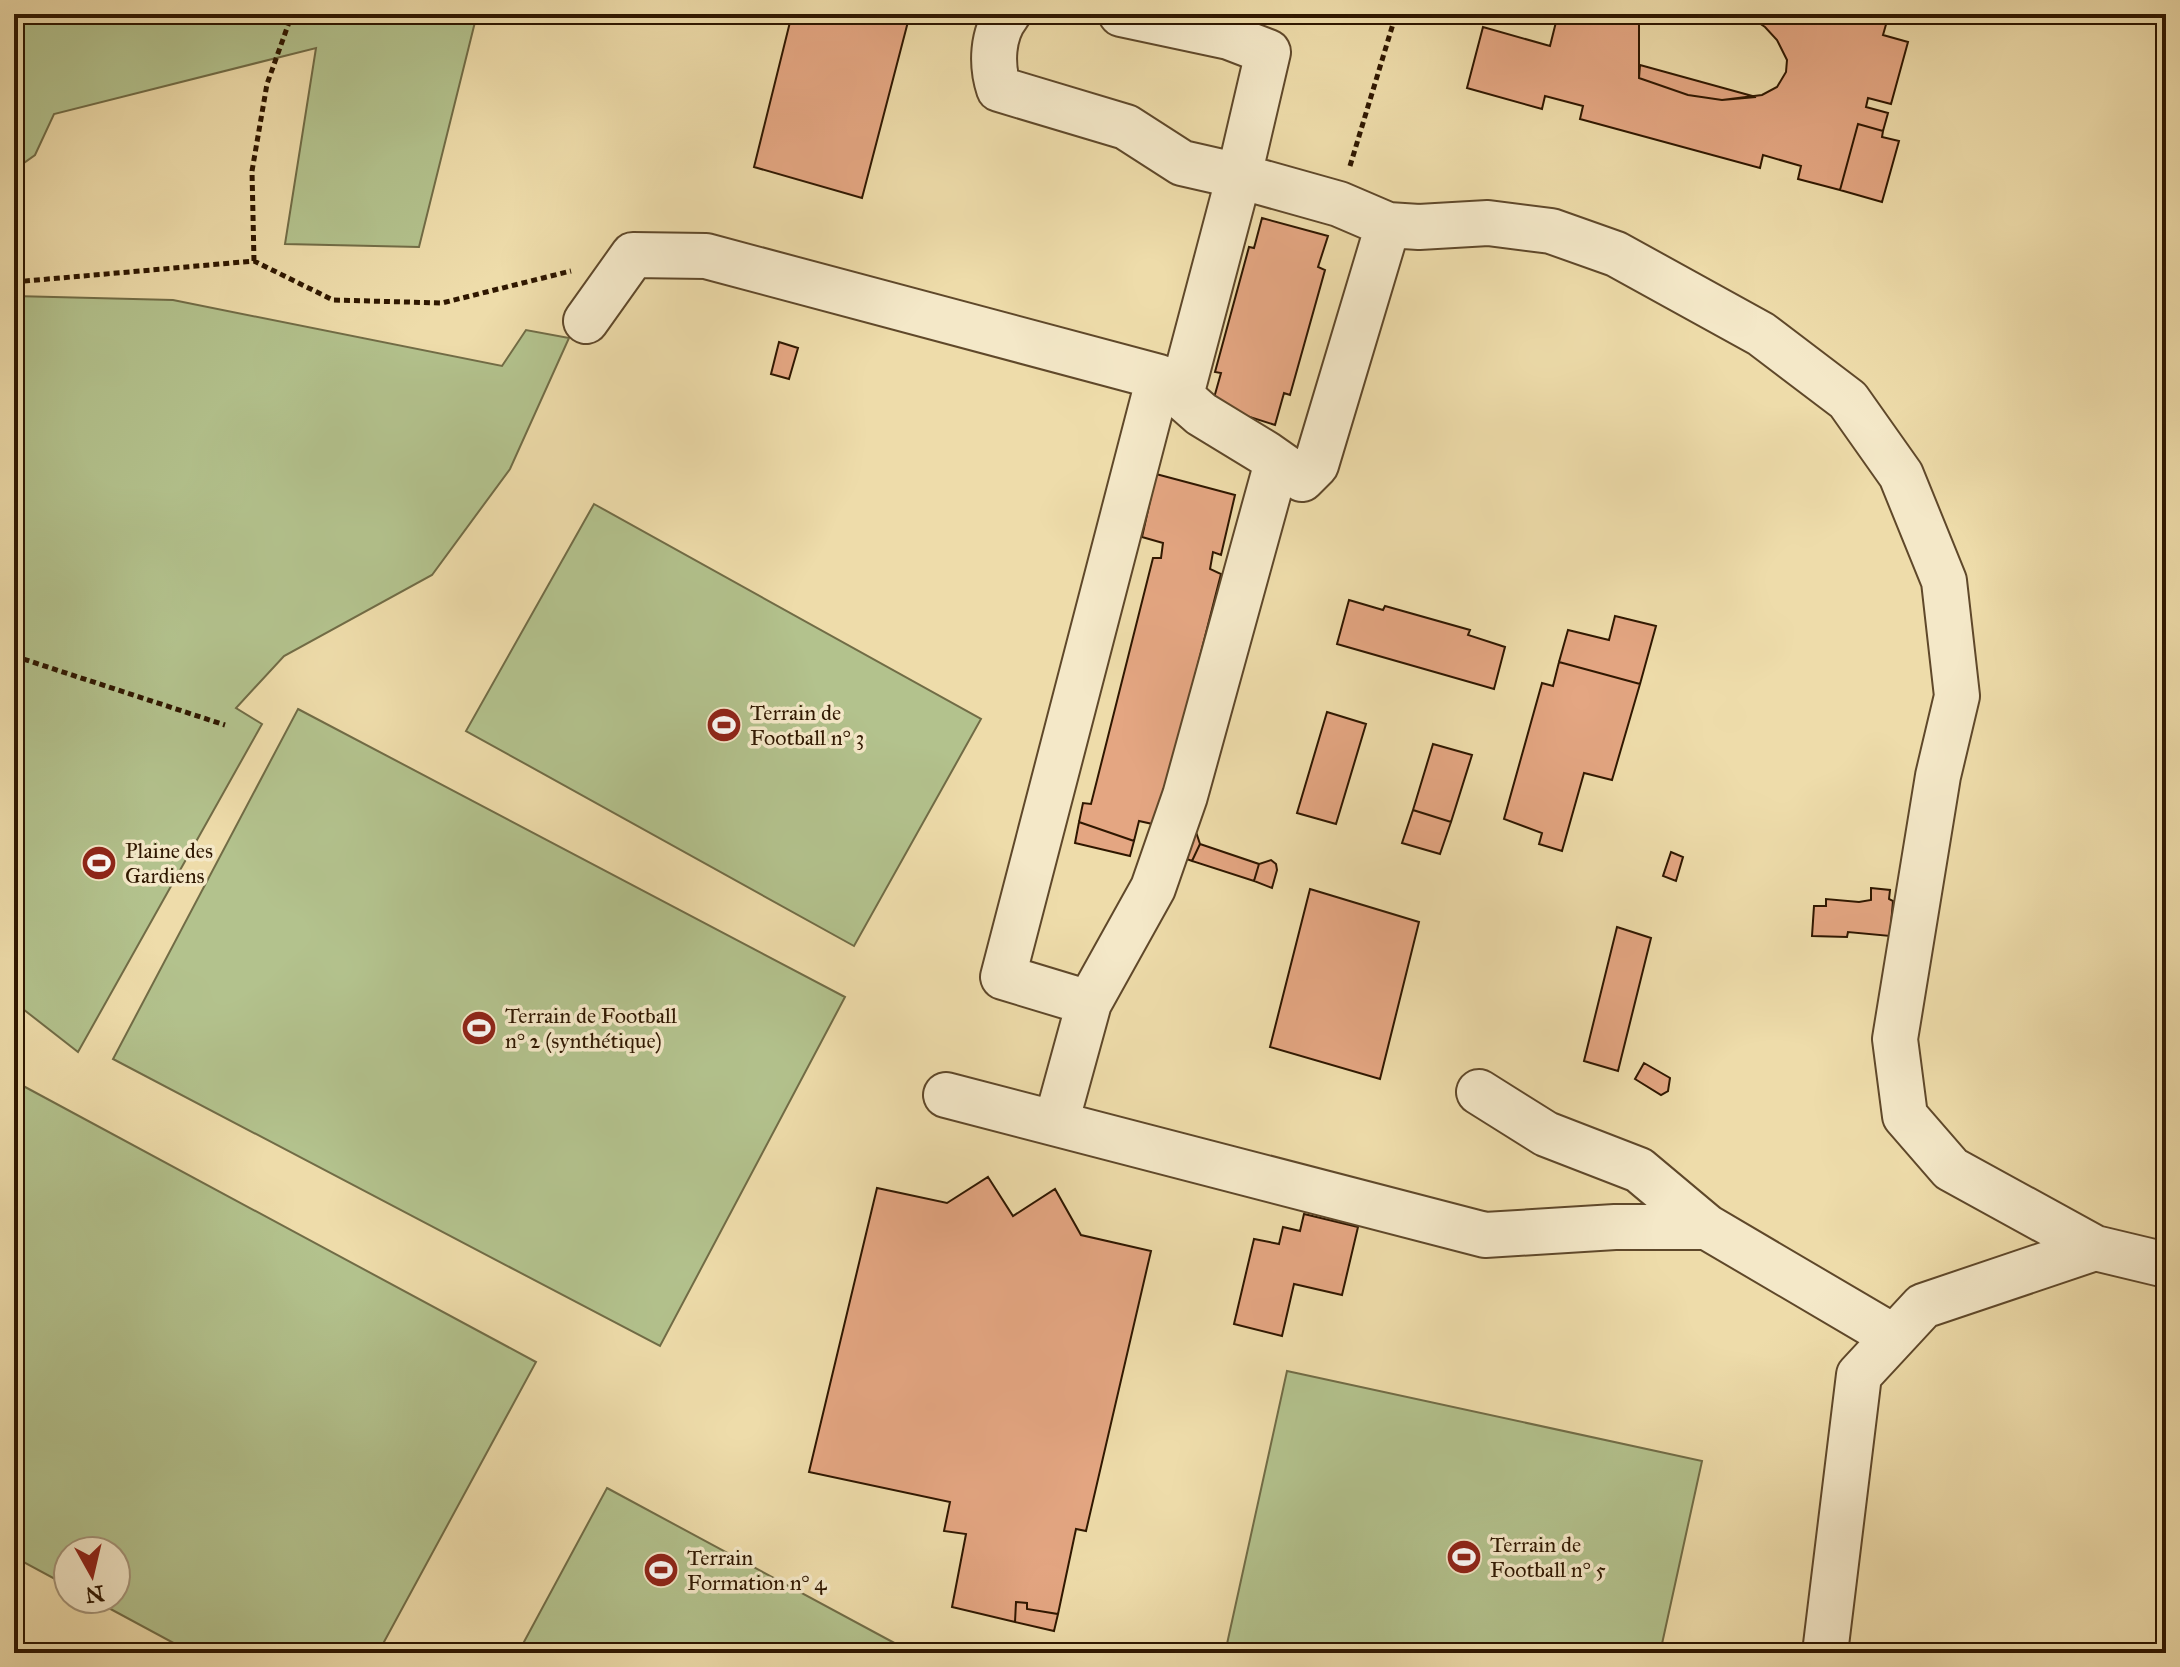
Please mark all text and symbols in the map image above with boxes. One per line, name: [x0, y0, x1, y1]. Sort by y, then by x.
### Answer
place label: Terrain de Football n° 3: [750, 699, 864, 751]
sports icon: Terrain de Football n° 3: [705, 706, 743, 744]
place label: Plaine des Gardiens: [125, 837, 213, 889]
sports icon: Plaine des Gardiens: [80, 844, 118, 882]
place label: Terrain de Football n° 2 (synthétique): [505, 1002, 677, 1054]
sports icon: Terrain de Football n° 2 (synthétique): [460, 1009, 498, 1047]
place label: Terrain de Football n° 5: [1490, 1531, 1606, 1583]
north arrow: [52, 1535, 132, 1615]
sports icon: Terrain de Football n° 5: [1445, 1538, 1483, 1576]
place label: Terrain Formation n° 4: [687, 1544, 827, 1596]
sports icon: Terrain Formation n° 4: [642, 1551, 680, 1589]
text: N: [83, 1580, 106, 1609]

